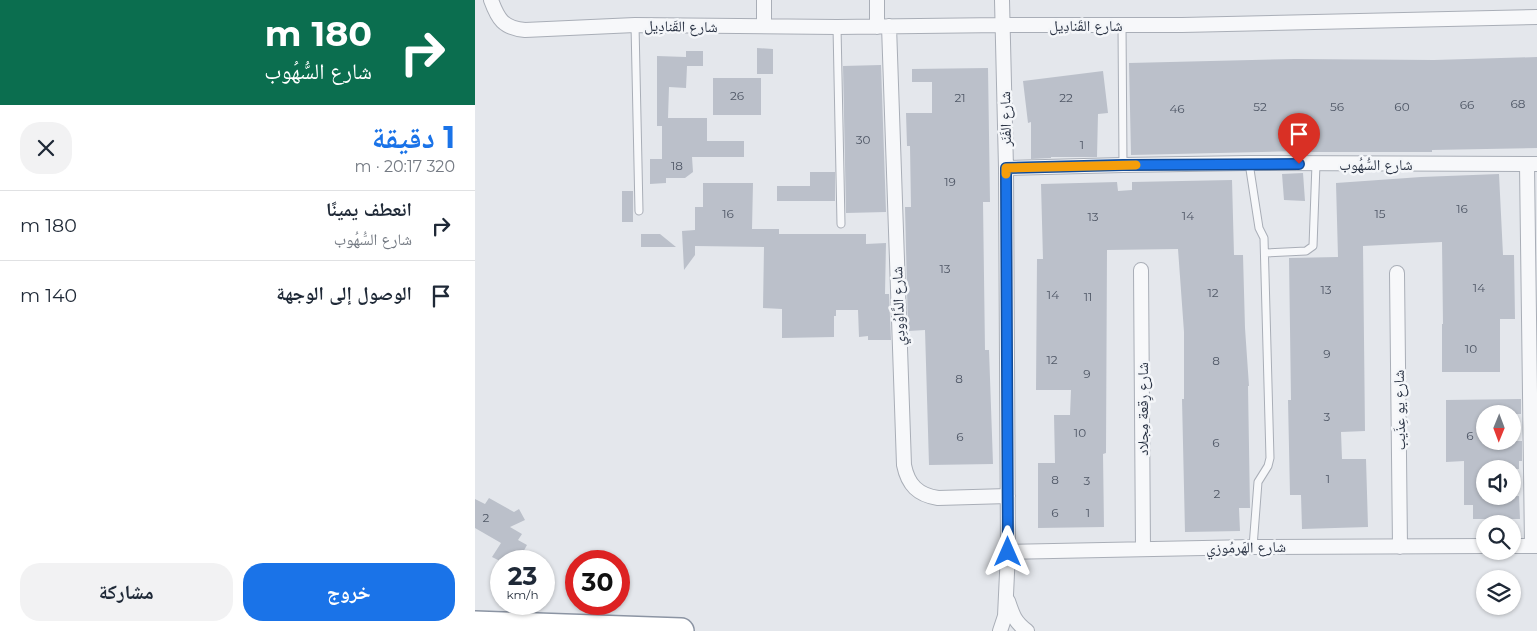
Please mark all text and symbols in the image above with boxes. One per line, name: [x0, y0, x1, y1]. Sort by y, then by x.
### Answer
text: 180 m: [265, 12, 372, 55]
street label: شارع القَنادِيل: [644, 16, 718, 37]
street label: شارع القَنادِيل: [1049, 16, 1123, 36]
icon: right: [390, 20, 455, 85]
text: شارع السُّهُوب: [264, 58, 372, 85]
house number: 26: [730, 88, 744, 103]
house number: 21: [954, 90, 966, 105]
house number: 22: [1059, 90, 1073, 105]
street label: شارع الفَنَر: [995, 91, 1016, 148]
house number: 68: [1511, 96, 1526, 111]
house number: 66: [1460, 97, 1474, 112]
house number: 52: [1253, 99, 1267, 114]
house number: 56: [1330, 99, 1344, 114]
house number: 60: [1394, 99, 1410, 114]
house number: 46: [1169, 101, 1185, 116]
pin: [1278, 113, 1320, 164]
text: 1 دقيقة: [372, 119, 455, 156]
icon: arrive: [1285, 120, 1313, 148]
button: close: [20, 122, 72, 174]
house number: 30: [856, 132, 870, 147]
house number: 1: [1080, 137, 1084, 152]
street label: شارع السُّهُوب: [1339, 155, 1413, 175]
text: 320 m · 20:17: [355, 157, 455, 176]
house number: 18: [671, 158, 683, 173]
house number: 19: [944, 174, 956, 189]
text: انعطف يمينًا: [326, 198, 412, 221]
house number: 16: [1456, 201, 1468, 216]
house number: 16: [722, 206, 734, 221]
house number: 15: [1374, 206, 1386, 221]
house number: 14: [1182, 208, 1194, 223]
house number: 13: [1087, 209, 1099, 224]
icon: right: [427, 212, 455, 240]
text: 180 m: [20, 214, 77, 237]
text: شارع السُّهُوب: [334, 230, 412, 249]
house number: 13: [939, 261, 951, 276]
street label: شارع الدَّاوُودِي: [887, 266, 912, 346]
house number: 14: [1473, 280, 1485, 295]
text: الوصول إلى الوجهة: [276, 282, 412, 305]
icon: arrive: [427, 282, 455, 310]
house number: 13: [1320, 282, 1332, 297]
text: 140 m: [20, 284, 77, 307]
house number: 12: [1207, 285, 1219, 300]
house number: 14: [1047, 287, 1059, 302]
house number: 11: [1084, 289, 1092, 304]
house number: 10: [1465, 341, 1477, 356]
house number: 9: [1323, 346, 1331, 361]
house number: 12: [1046, 352, 1058, 367]
house number: 8: [1212, 353, 1220, 368]
street label: شارع رِقعة مِجلاد: [1133, 362, 1154, 456]
house number: 9: [1083, 366, 1091, 381]
street label: شارع يو عِذَيب: [1389, 369, 1410, 450]
house number: 8: [955, 371, 963, 386]
north arrow: [1476, 405, 1521, 450]
map controls: [1476, 405, 1521, 615]
house number: 3: [1324, 409, 1331, 424]
house number: 10: [1074, 425, 1086, 440]
house number: 6: [1466, 428, 1474, 443]
house number: 6: [956, 429, 964, 444]
house number: 6: [1212, 435, 1220, 450]
button: sound: [1476, 460, 1521, 505]
house number: 1: [1326, 471, 1330, 486]
house number: 8: [1051, 472, 1059, 487]
house number: 3: [1084, 473, 1091, 488]
house number: 2: [1214, 486, 1221, 501]
house number: 6: [1051, 505, 1059, 520]
house number: 1: [1086, 505, 1090, 520]
house number: 2: [483, 510, 490, 525]
button: search: [1476, 515, 1521, 560]
position arrow: [981, 525, 1033, 577]
street label: شارع الهَرمُوزي: [1206, 537, 1286, 560]
speed limit sign: 30: [565, 550, 630, 615]
text: 23: [508, 561, 537, 591]
button: مشاركة: [20, 563, 233, 621]
button: خروج: [243, 563, 455, 621]
button: layers: [1476, 570, 1521, 615]
text: km/h: [506, 587, 539, 602]

